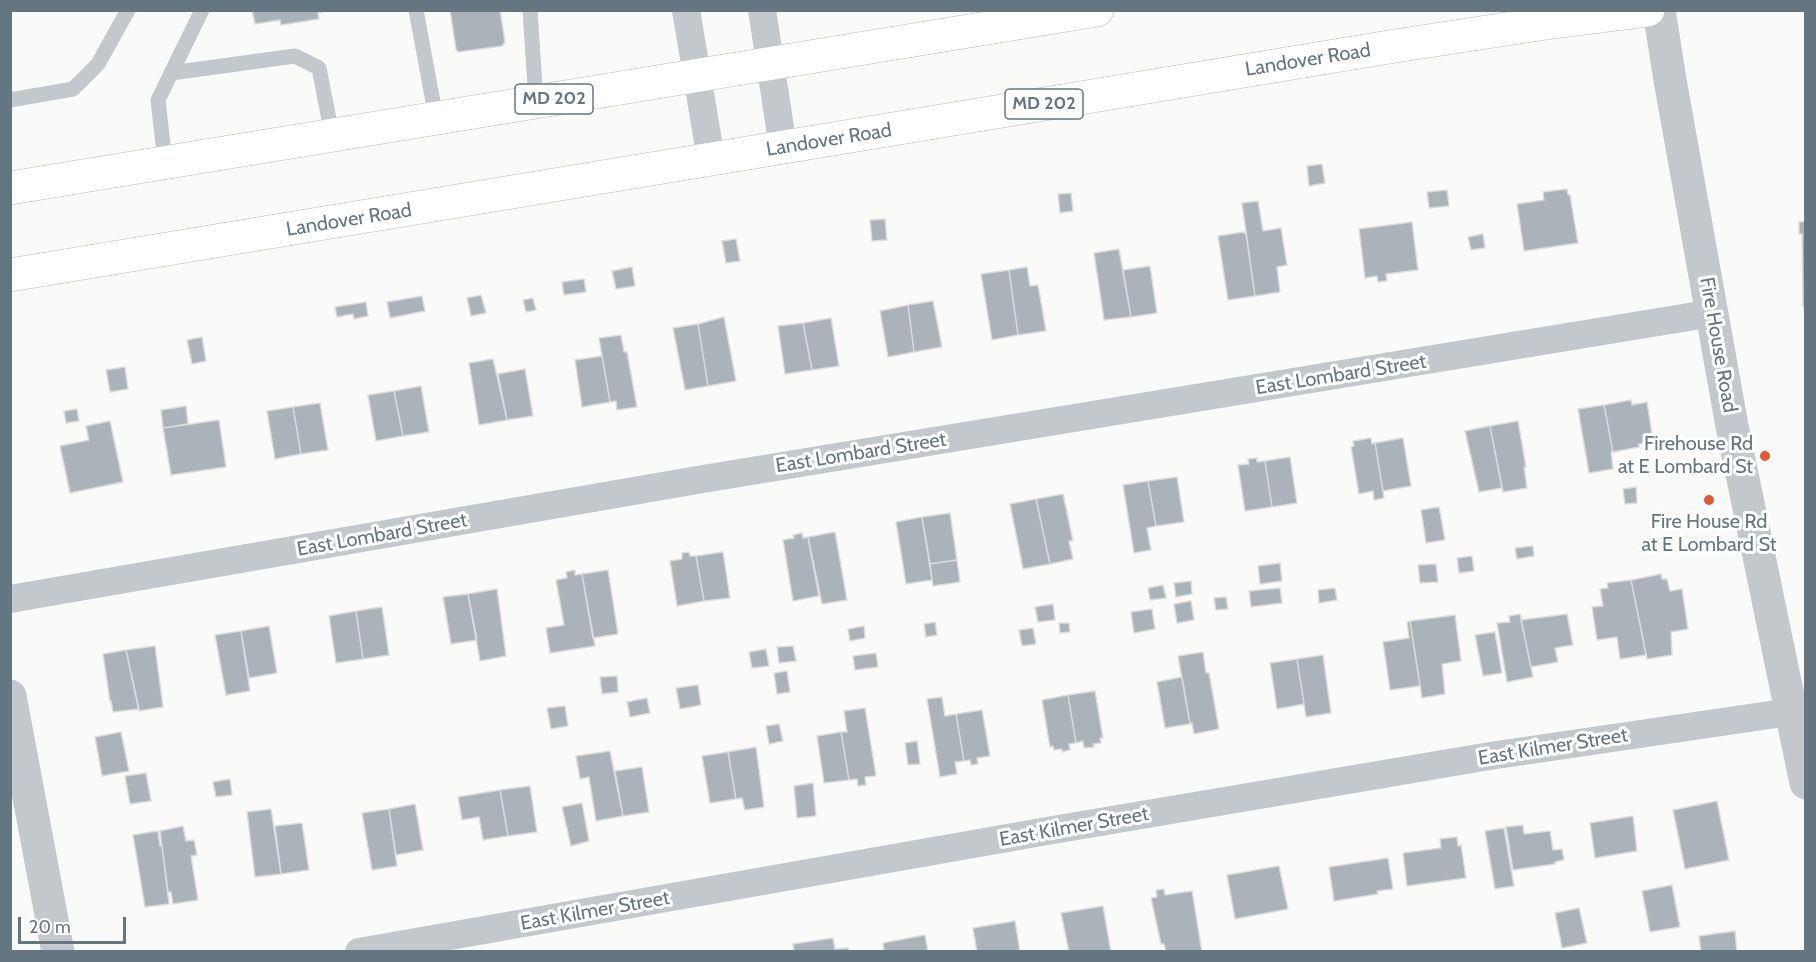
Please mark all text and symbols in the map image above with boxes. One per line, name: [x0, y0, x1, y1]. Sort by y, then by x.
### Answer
street label: Landover Road: [1243, 38, 1373, 82]
road number: MD 202: [515, 84, 593, 114]
road number: MD 202: [1005, 89, 1083, 119]
street label: Landover Road: [764, 118, 894, 162]
street label: Landover Road: [284, 198, 414, 242]
street label: Fire House Road: [1694, 275, 1742, 415]
street label: East Lombard Street: [1254, 350, 1428, 400]
street label: East Lombard Street: [774, 428, 948, 478]
place label: Firehouse Rd at E Lombard St: [1618, 432, 1753, 479]
marker: Firehouse Rd at E Lombard St: [1758, 449, 1772, 463]
marker: Fire House Rd at E Lombard St: [1702, 493, 1716, 507]
street label: East Lombard Street: [295, 508, 469, 562]
place label: Fire House Rd at E Lombard St: [1641, 510, 1777, 557]
street label: East Kilmer Street: [1477, 723, 1629, 771]
street label: East Kilmer Street: [998, 802, 1150, 852]
street label: East Kilmer Street: [519, 886, 671, 936]
scale bar: [21, 905, 129, 943]
text: 20 m: [29, 916, 71, 938]

